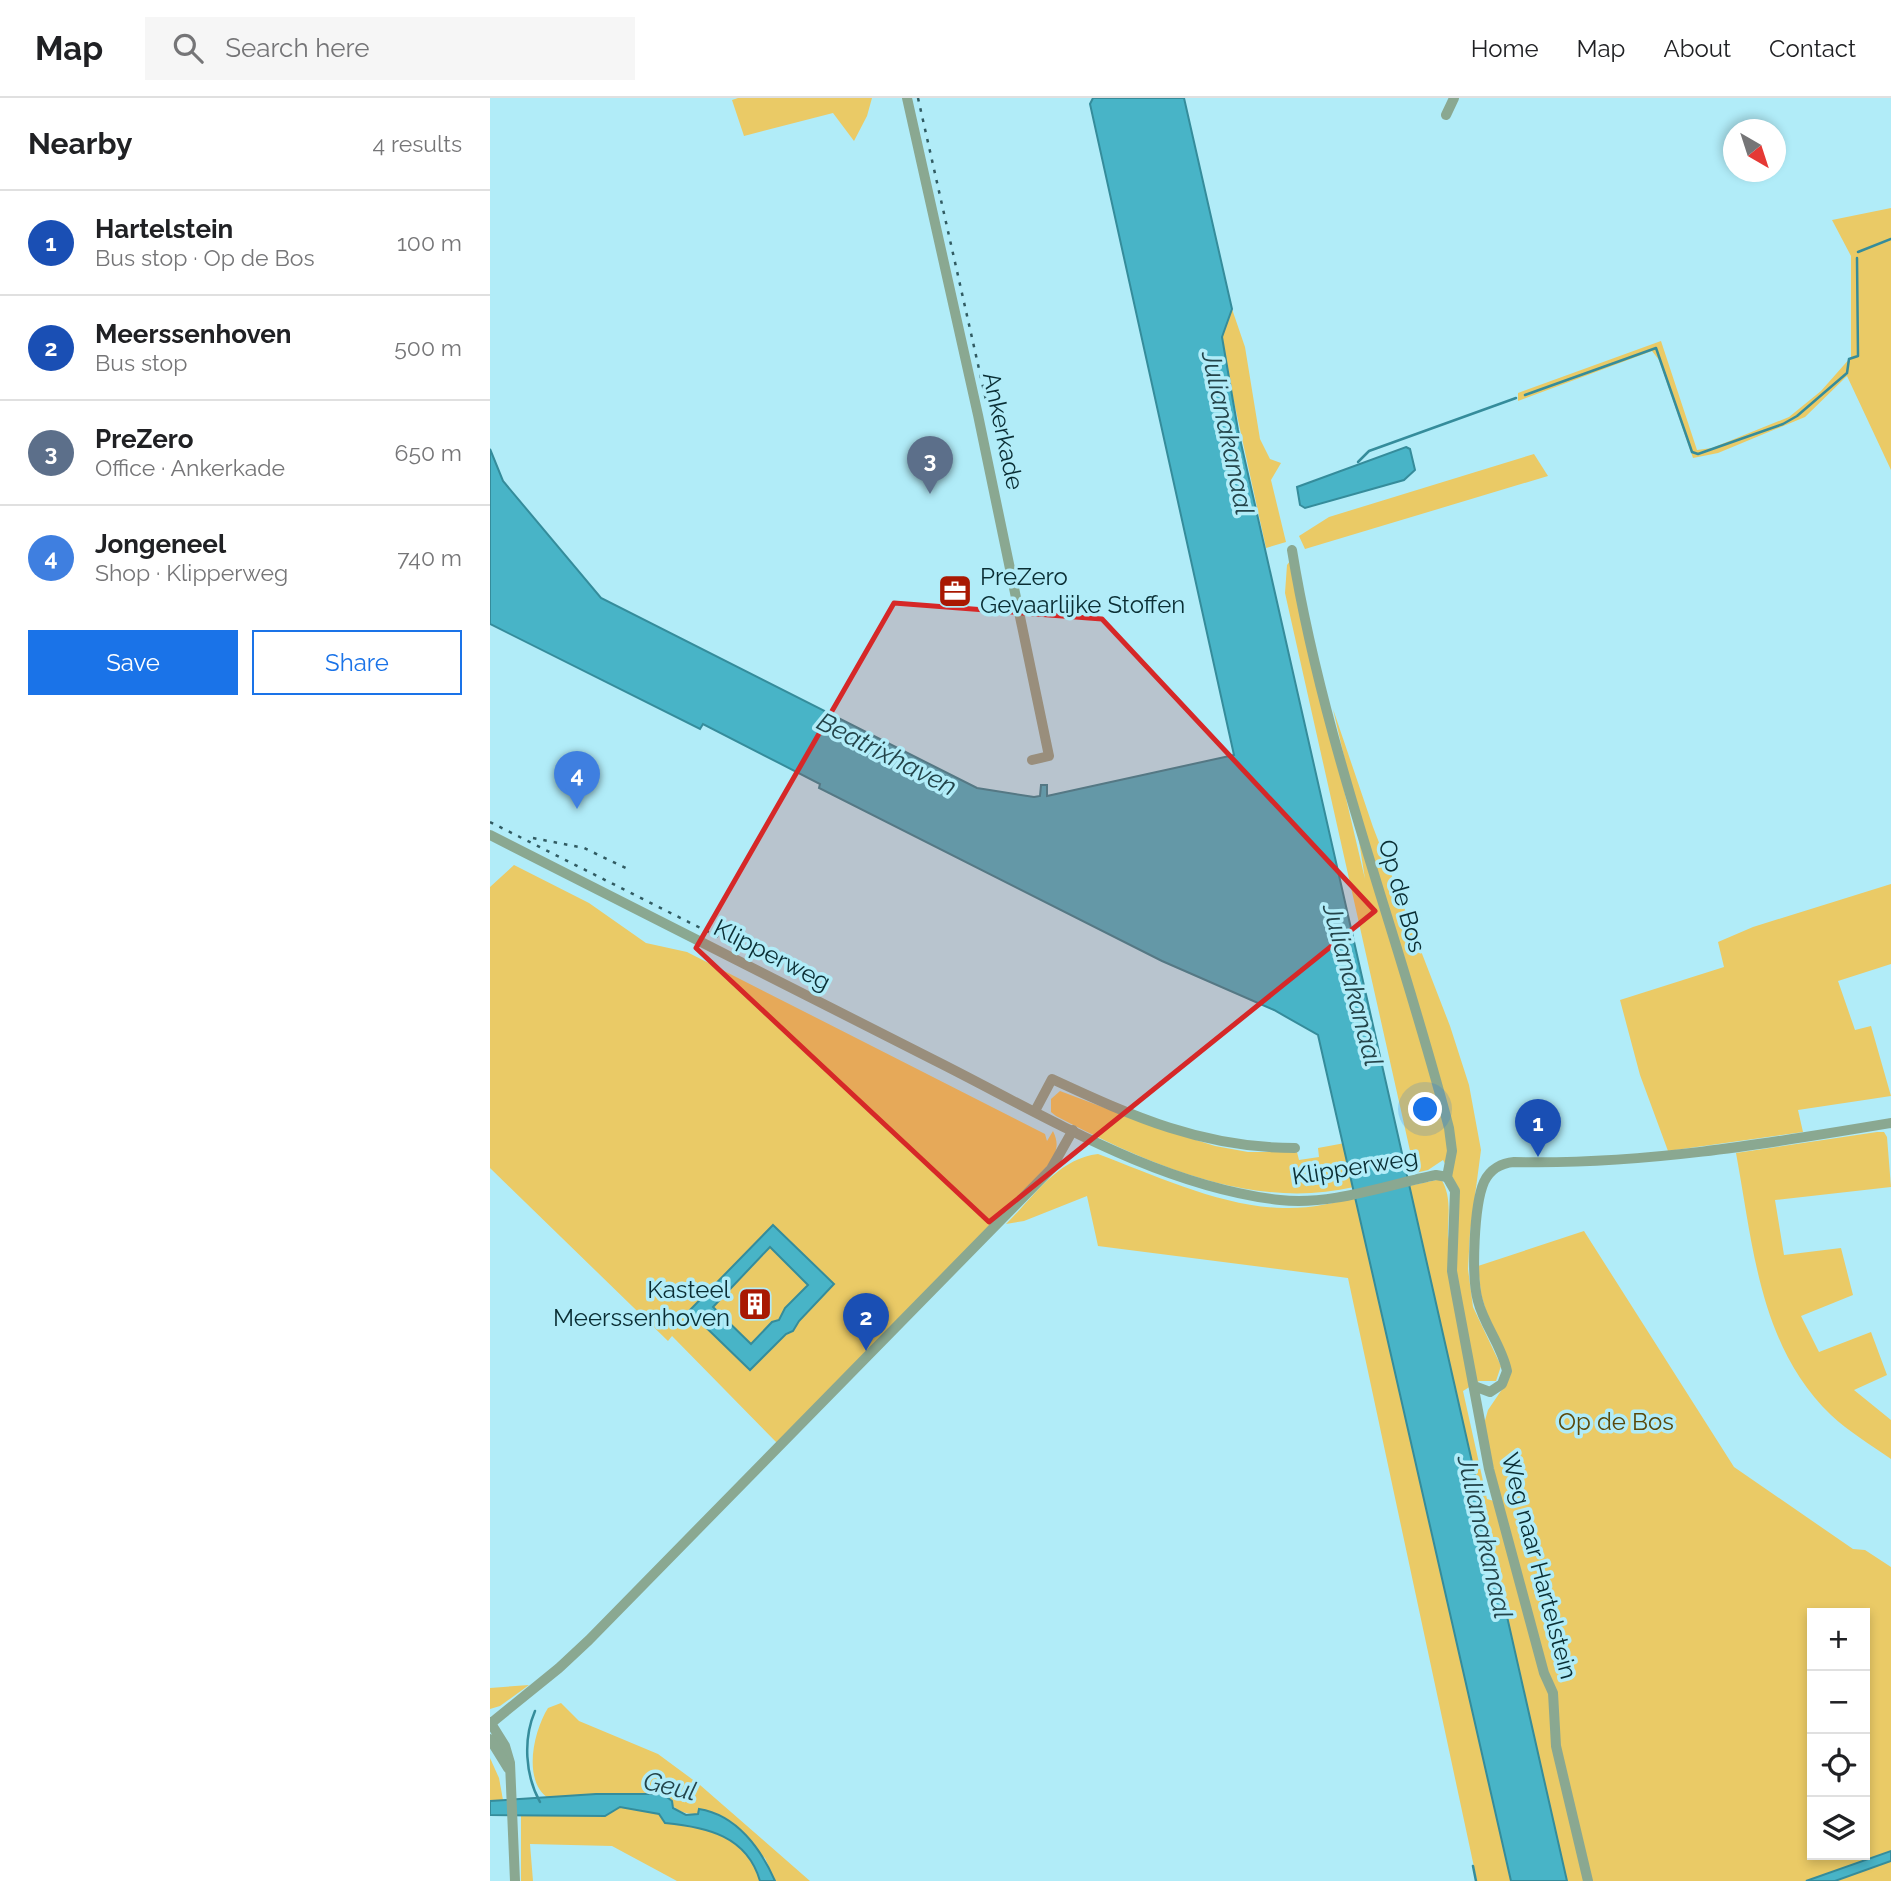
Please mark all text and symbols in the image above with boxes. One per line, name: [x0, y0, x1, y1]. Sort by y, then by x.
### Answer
search box: [145, 17, 635, 80]
text: Map: [35, 29, 103, 68]
icon: search: [169, 29, 207, 67]
text: Search here: [225, 33, 370, 63]
text: Home: [1471, 34, 1539, 63]
text: Map: [1577, 34, 1625, 63]
text: About: [1663, 34, 1731, 63]
text: Contact: [1769, 34, 1856, 63]
north arrow: [1723, 119, 1786, 182]
text: Nearby: [28, 126, 132, 161]
text: 4 results: [373, 130, 462, 157]
text: Hartelstein: [95, 214, 233, 244]
text: 1: [45, 229, 57, 256]
text: 100 m: [397, 229, 462, 256]
text: Bus stop · Op de Bos: [95, 244, 315, 271]
text: Meerssenhoven: [95, 319, 292, 349]
text: 2: [45, 334, 57, 361]
text: 500 m: [394, 334, 462, 361]
water label: Julianakanaal: [1196, 347, 1260, 518]
text: Bus stop: [95, 349, 187, 376]
street label: Ankerkade: [977, 369, 1030, 492]
text: PreZero: [95, 424, 193, 454]
pin: 3: [907, 436, 953, 494]
text: 3: [45, 439, 57, 466]
text: 650 m: [395, 439, 462, 466]
text: Office · Ankerkade: [95, 454, 285, 481]
text: Jongeneel: [95, 529, 226, 559]
text: 4: [44, 544, 58, 571]
text: 740 m: [397, 544, 462, 571]
text: Shop · Klipperweg: [95, 559, 288, 586]
place label: PreZero Gevaarlijke Stoffen: [980, 562, 1185, 619]
office icon: PreZero Gevaarlijke Stoffen: [936, 572, 974, 610]
button: Save: [28, 630, 238, 695]
button: Share: [252, 630, 462, 695]
water label: Beatrixhaven: [812, 706, 962, 802]
pin: 4: [554, 751, 600, 809]
street label: Op de Bos: [1373, 836, 1432, 956]
water label: Julianakanaal: [1317, 900, 1389, 1070]
street label: Klipperweg: [709, 913, 836, 996]
your location: [1408, 1092, 1442, 1126]
pin: 1: [1515, 1099, 1561, 1157]
street label: Klipperweg: [1290, 1142, 1420, 1191]
place label: Kasteel Meerssenhoven: [553, 1275, 730, 1332]
building icon: Kasteel Meerssenhoven: [736, 1285, 774, 1323]
pin: 2: [843, 1293, 889, 1351]
park label: Op de Bos: [1558, 1407, 1674, 1436]
street label: Weg naar Hartelstein: [1495, 1450, 1584, 1682]
water label: Julianakanaal: [1451, 1451, 1518, 1622]
map controls: [1807, 1608, 1870, 1860]
button: +: [1807, 1608, 1870, 1671]
button: −: [1807, 1671, 1870, 1734]
button: locate: [1807, 1734, 1870, 1797]
water label: Geul: [641, 1765, 700, 1807]
button: layers: [1807, 1797, 1870, 1860]

